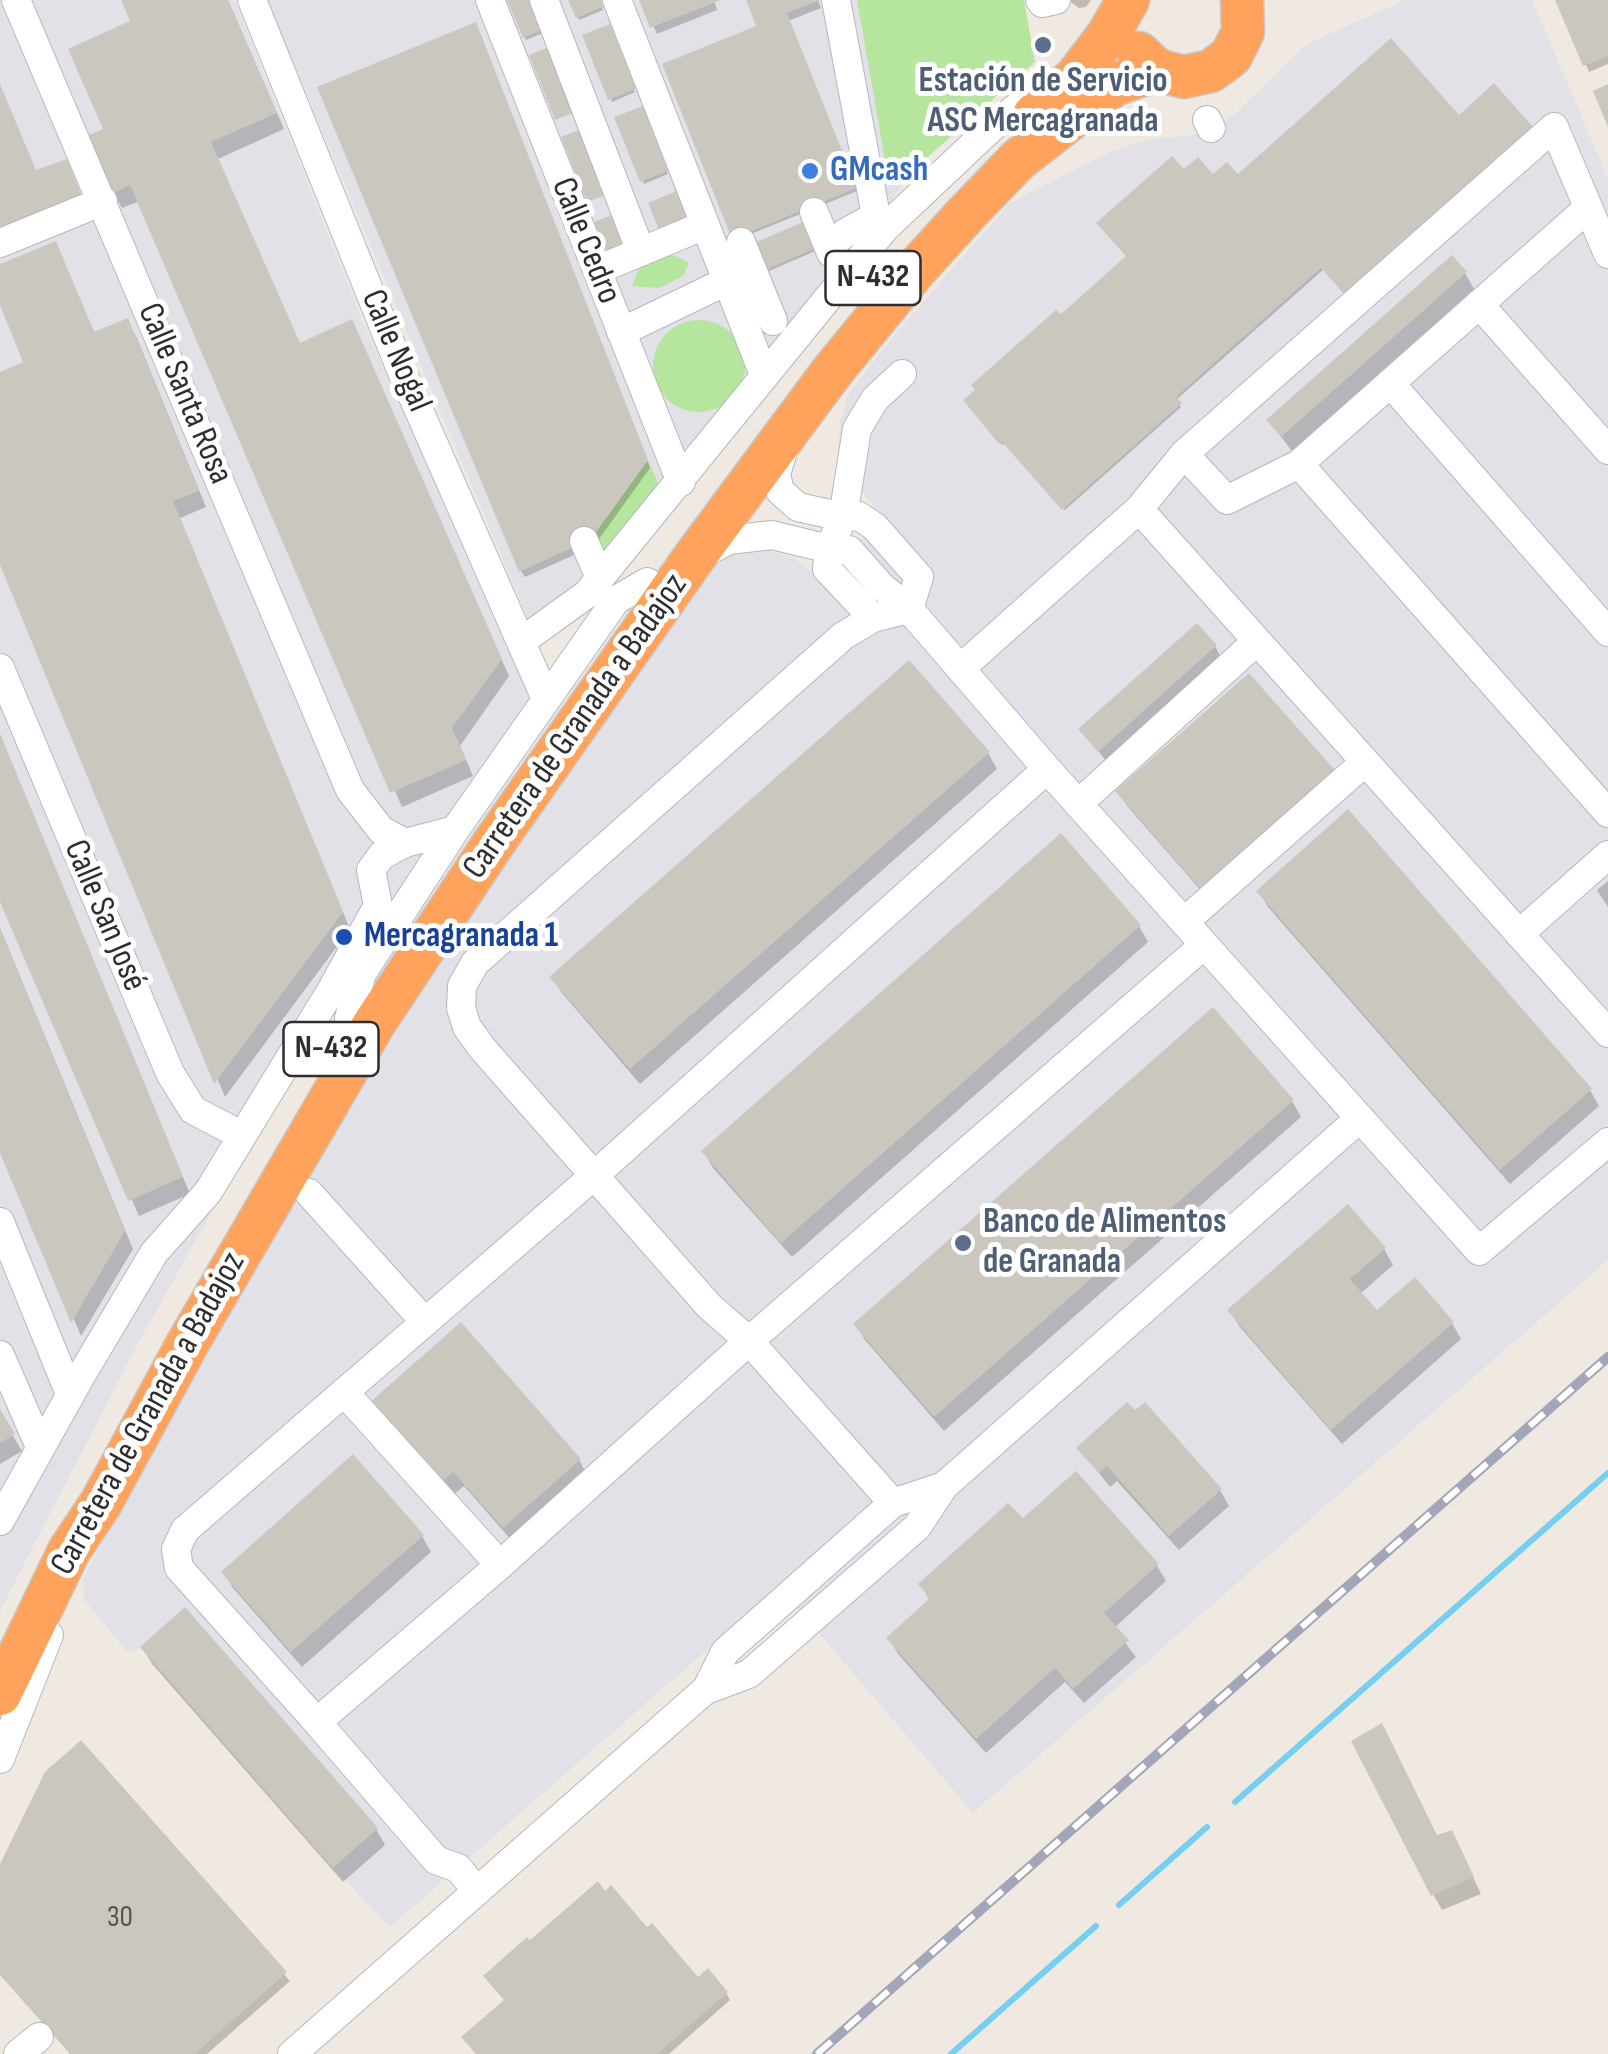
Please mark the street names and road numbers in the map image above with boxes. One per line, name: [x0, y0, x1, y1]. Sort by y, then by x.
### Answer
street label: Calle Cedro: [541, 172, 629, 310]
road number: N-432: [826, 251, 920, 305]
street label: Calle Nogal: [351, 284, 439, 418]
street label: Calle Santa Rosa: [127, 297, 241, 491]
street label: Carretera de Granada a Badajoz: [455, 566, 697, 888]
street label: Calle San José: [53, 834, 155, 998]
road number: N-432: [284, 1022, 378, 1076]
street label: Carretera de Granada a Badajoz: [43, 1245, 255, 1583]

